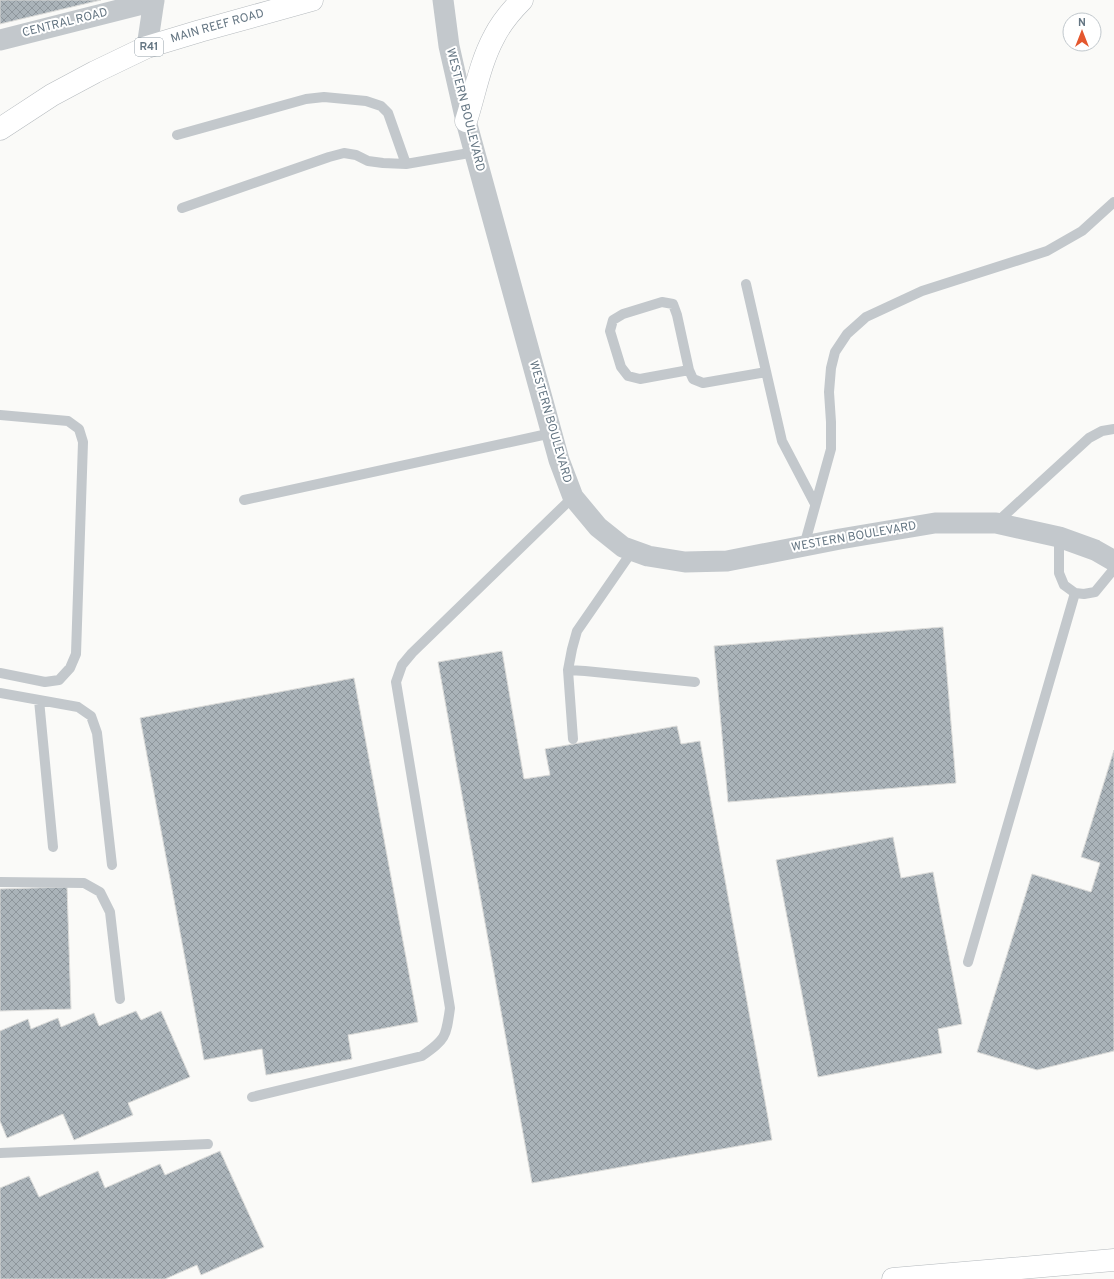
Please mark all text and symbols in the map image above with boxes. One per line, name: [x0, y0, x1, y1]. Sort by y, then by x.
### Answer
street label: CENTRAL ROAD: [21, 5, 109, 41]
street label: MAIN REEF ROAD: [169, 6, 266, 47]
north arrow: [1062, 12, 1102, 52]
text: N: [1078, 16, 1086, 30]
road number: R41: [135, 38, 163, 56]
street label: WESTERN BOULEVARD: [442, 47, 488, 173]
street label: WESTERN BOULEVARD: [525, 359, 575, 485]
street label: WESTERN BOULEVARD: [790, 518, 918, 556]

